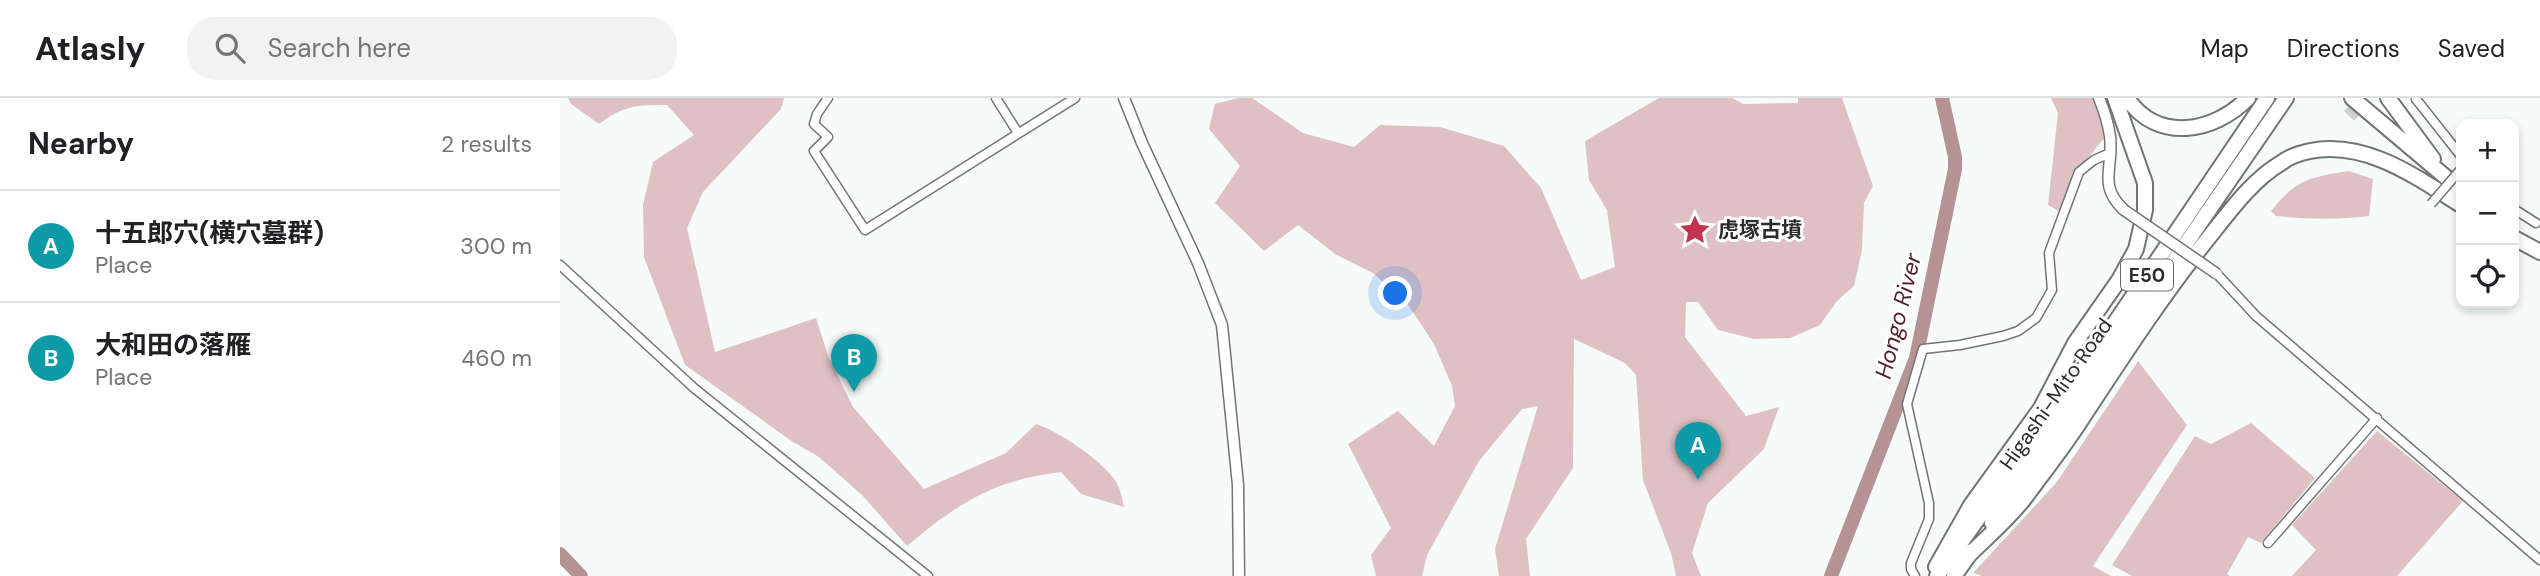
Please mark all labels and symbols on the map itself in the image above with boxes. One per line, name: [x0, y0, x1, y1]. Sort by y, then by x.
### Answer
place icon: 虎塚古墳: [1678, 213, 1712, 247]
place label: 虎塚古墳: [1718, 216, 1802, 244]
water label: Hongo River: [1868, 249, 1928, 382]
road number: E50: [2121, 260, 2173, 290]
your location: [1378, 276, 1412, 310]
street label: Higashi-Mito Road: [1993, 313, 2119, 475]
pin: B: [831, 334, 877, 392]
pin: A: [1675, 422, 1721, 480]

